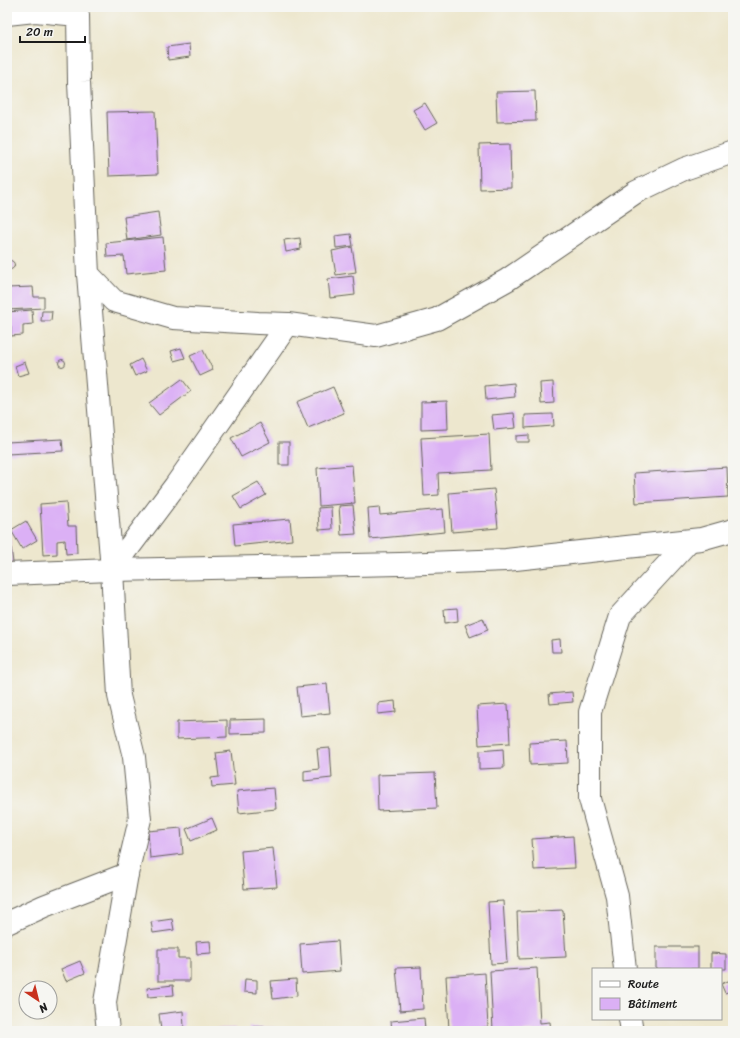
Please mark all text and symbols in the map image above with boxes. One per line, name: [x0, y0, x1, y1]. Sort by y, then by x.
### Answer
scale bar: [20, 18, 85, 44]
text: 20 m: [26, 21, 53, 43]
legend: [592, 968, 722, 1020]
text: Route: [628, 973, 659, 995]
north arrow: [18, 980, 58, 1020]
text: Bâtiment: [628, 993, 677, 1015]
text: N: [35, 997, 53, 1018]

